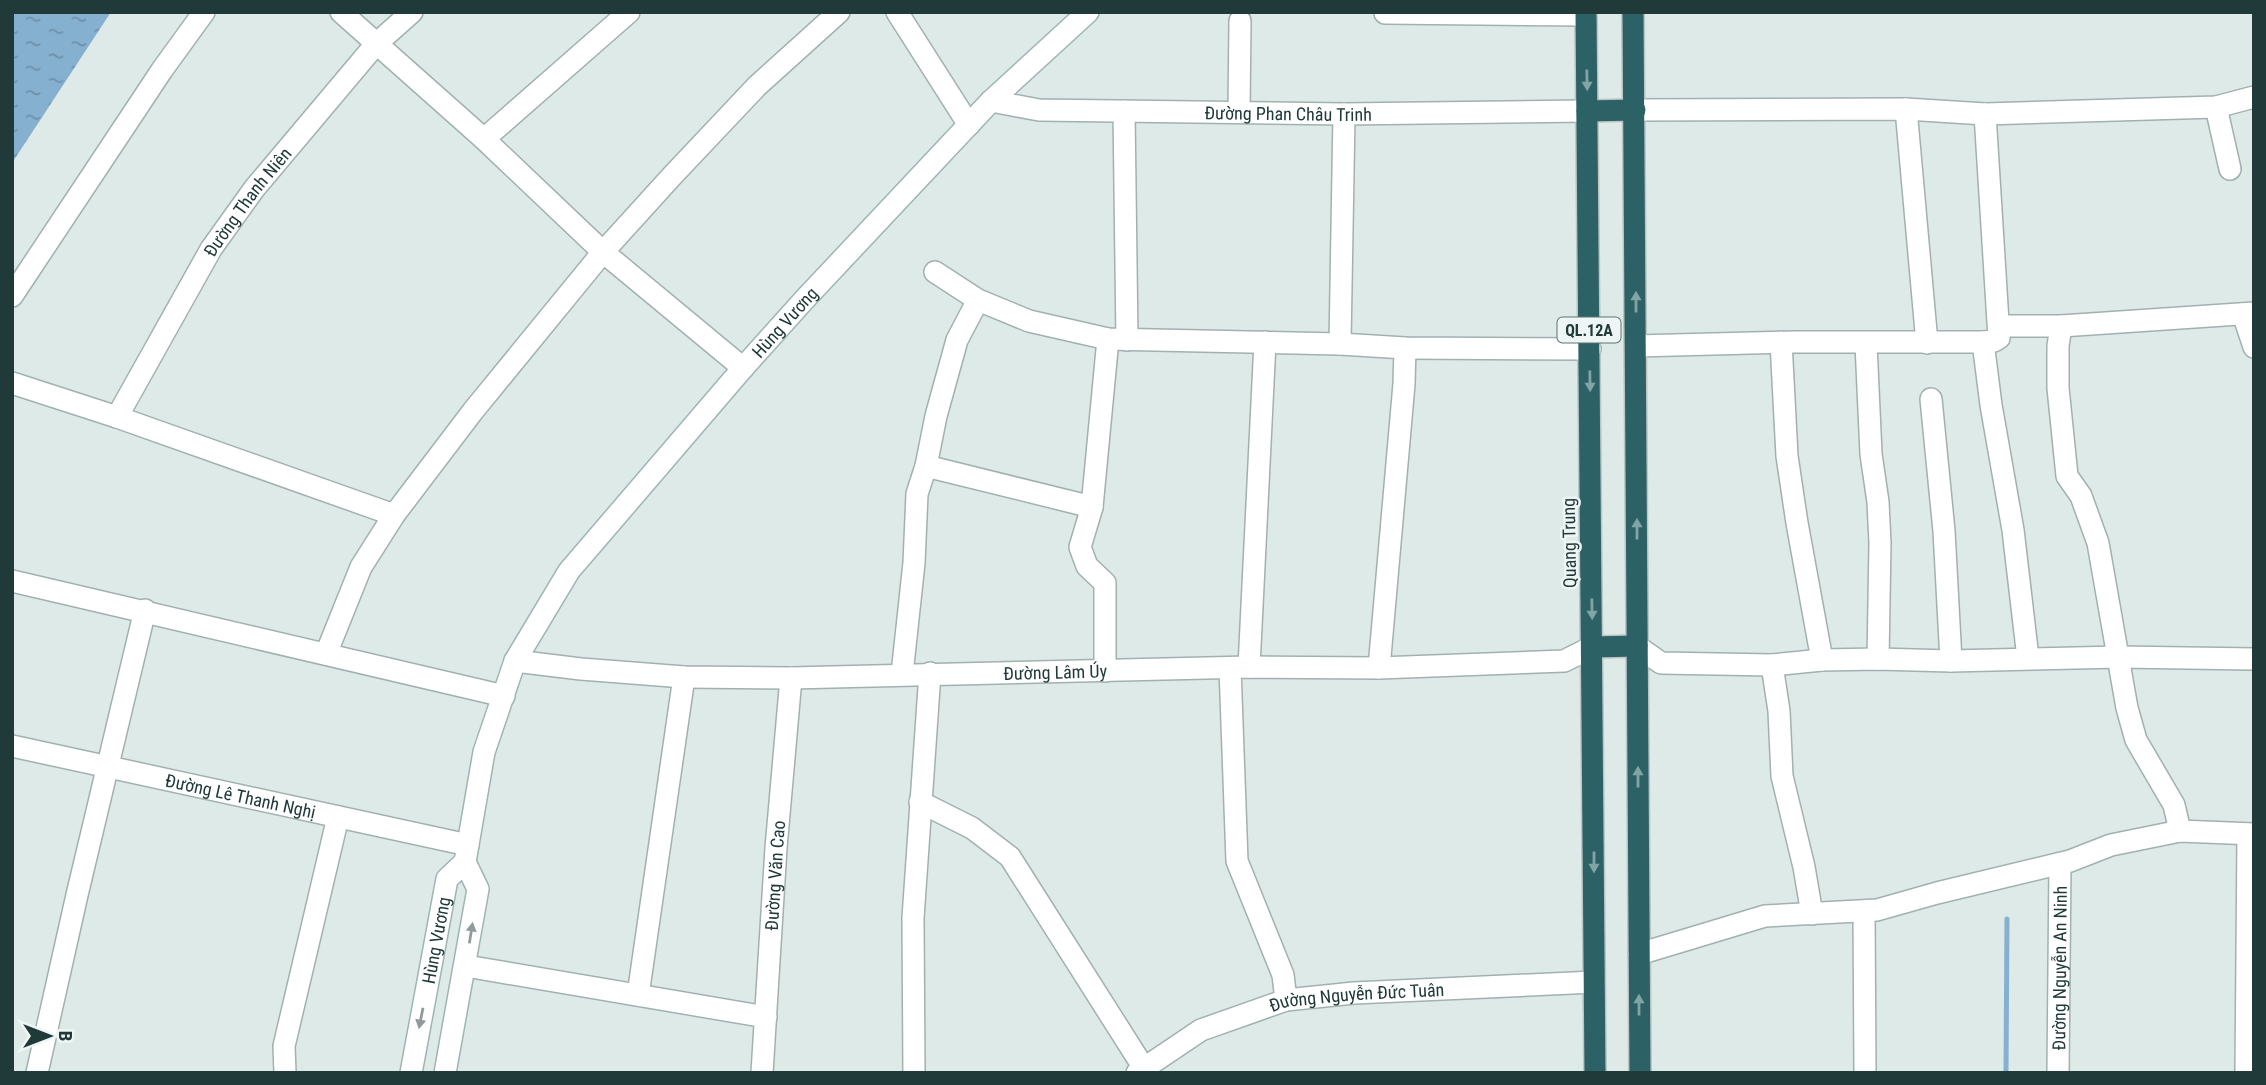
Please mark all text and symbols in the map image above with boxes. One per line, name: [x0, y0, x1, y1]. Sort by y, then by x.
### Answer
one-way arrow: [1581, 70, 1593, 92]
street label: Đường Phan Châu Trinh: [1204, 102, 1372, 125]
street label: Đường Thanh Niên: [199, 143, 295, 260]
street label: Hùng Vương: [747, 282, 822, 362]
one-way arrow: [1630, 290, 1642, 312]
road number: QL.12A: [1558, 318, 1620, 342]
one-way arrow: [1584, 371, 1596, 393]
street label: Quang Trung: [1558, 498, 1580, 588]
one-way arrow: [1631, 518, 1642, 540]
one-way arrow: [1586, 598, 1598, 620]
street label: Đường Lâm Úy: [1003, 660, 1108, 683]
one-way arrow: [1632, 766, 1644, 788]
street label: Đường Lê Thanh Nghị: [164, 769, 318, 822]
street label: Đường Văn Cao: [760, 819, 789, 931]
one-way arrow: [1588, 851, 1600, 873]
street label: Đường Nguyễn An Ninh: [2048, 886, 2070, 1050]
street label: Hùng Vương: [417, 895, 454, 985]
one-way arrow: [466, 922, 477, 944]
street label: Đường Nguyễn Đức Tuân: [1266, 978, 1445, 1016]
one-way arrow: [1633, 993, 1645, 1015]
north arrow: [14, 1001, 84, 1071]
one-way arrow: [416, 1007, 427, 1029]
text: B: [54, 1031, 77, 1041]

